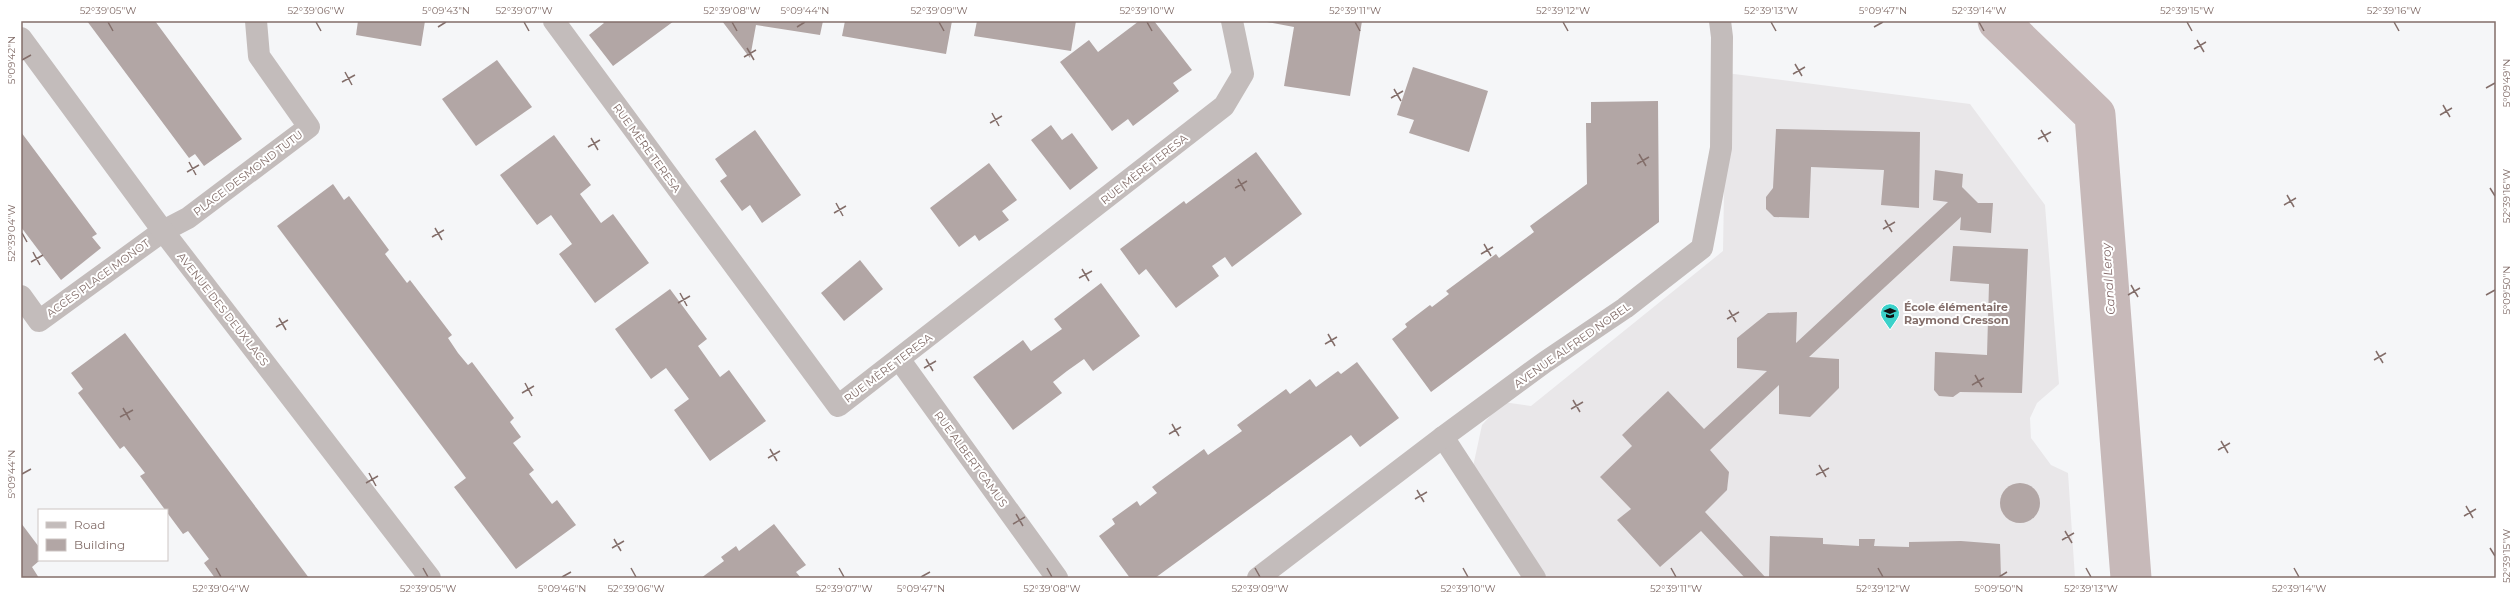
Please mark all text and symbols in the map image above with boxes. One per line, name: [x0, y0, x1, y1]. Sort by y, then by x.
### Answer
text: 52°39'05"W: [80, 4, 136, 17]
text: 52°39'06"W: [287, 4, 345, 17]
text: 5°09'43"N: [422, 4, 470, 17]
text: 52°39'07"W: [495, 4, 553, 17]
text: 52°39'08"W: [703, 4, 761, 17]
text: 5°09'44"N: [781, 4, 829, 17]
text: 52°39'09"W: [910, 4, 968, 17]
text: 52°39'10"W: [1119, 4, 1175, 17]
text: 52°39'11"W: [1329, 4, 1381, 17]
text: 52°39'12"W: [1536, 4, 1590, 17]
text: 52°39'13"W: [1744, 4, 1798, 17]
text: 5°09'47"N: [1859, 4, 1907, 17]
text: 52°39'14"W: [1952, 4, 2006, 17]
text: 52°39'15"W: [2160, 4, 2214, 17]
text: 52°39'16"W: [2367, 4, 2421, 17]
text: 5°09'42"N: [5, 36, 18, 84]
text: 5°09'49"N: [2500, 59, 2513, 107]
street label: RUE MÈRE TERESA: [610, 101, 684, 195]
street label: PLACE DESMOND TUTU: [190, 127, 306, 219]
street label: RUE MÈRE TERESA: [1098, 131, 1190, 207]
text: 52°39'16"W: [2500, 169, 2513, 223]
text: 52°39'04"W: [5, 204, 18, 262]
street label: ACCÈS PLACE MONOT: [44, 235, 153, 320]
water label: Canal Leroy: [2098, 241, 2118, 315]
street label: AVENUE DES DEUX LACS: [174, 249, 272, 369]
text: 5°09'50"N: [2500, 266, 2513, 314]
street label: AVENUE ALFRED NOBEL: [1511, 299, 1633, 391]
place label: École élémentaire Raymond Cresson: [1904, 300, 2009, 327]
school or university icon: École élémentaire Raymond Cresson: [1879, 302, 1901, 330]
street label: RUE MÈRE TERESA: [841, 330, 935, 406]
street label: RUE ALBERT CAMUS: [931, 408, 1011, 510]
text: 5°09'44"N: [5, 450, 18, 498]
legend: [38, 509, 168, 561]
text: Road: [74, 517, 105, 532]
text: 52°39'15"W: [2500, 529, 2513, 583]
text: Building: [74, 537, 125, 552]
text: 52°39'04"W: [192, 582, 250, 595]
text: 52°39'05"W: [400, 582, 456, 595]
text: 5°09'46"N: [538, 582, 586, 595]
text: 52°39'06"W: [607, 582, 665, 595]
text: 52°39'07"W: [815, 582, 873, 595]
text: 5°09'47"N: [897, 582, 945, 595]
text: 52°39'08"W: [1023, 582, 1081, 595]
text: 52°39'09"W: [1231, 582, 1289, 595]
text: 52°39'10"W: [1440, 582, 1496, 595]
text: 52°39'11"W: [1650, 582, 1702, 595]
text: 52°39'12"W: [1856, 582, 1910, 595]
text: 5°09'50"N: [1975, 582, 2023, 595]
text: 52°39'13"W: [2064, 582, 2118, 595]
text: 52°39'14"W: [2272, 582, 2326, 595]

